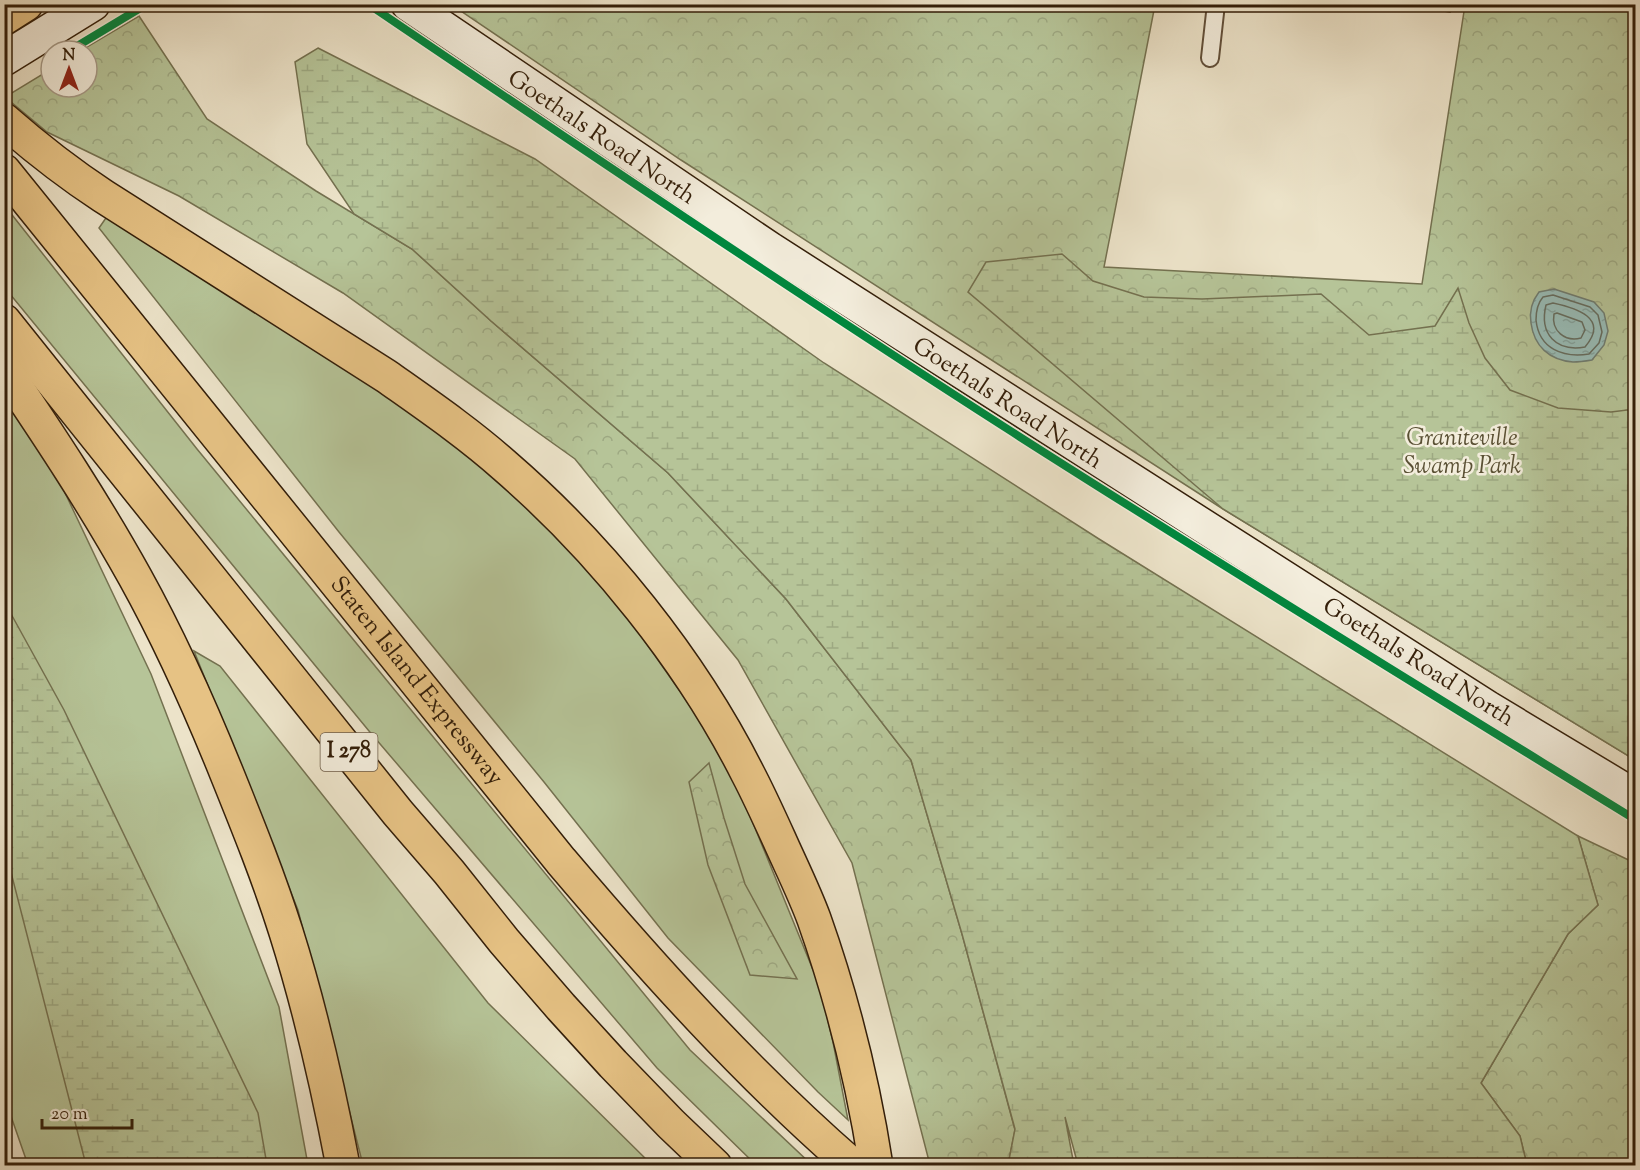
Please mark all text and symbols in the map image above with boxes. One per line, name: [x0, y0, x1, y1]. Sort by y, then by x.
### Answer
north arrow: [39, 39, 99, 99]
text: N: [63, 45, 76, 68]
street label: Goethals Road North: [500, 62, 702, 214]
street label: Goethals Road North: [905, 330, 1109, 478]
park label: Graniteville Swamp Park: [1403, 422, 1521, 484]
street label: Staten Island Expressway: [321, 570, 511, 793]
street label: Goethals Road North: [1315, 590, 1521, 736]
road number: I 278: [320, 733, 378, 771]
scale bar: [42, 1092, 132, 1130]
text: 20 m: [51, 1102, 88, 1128]

